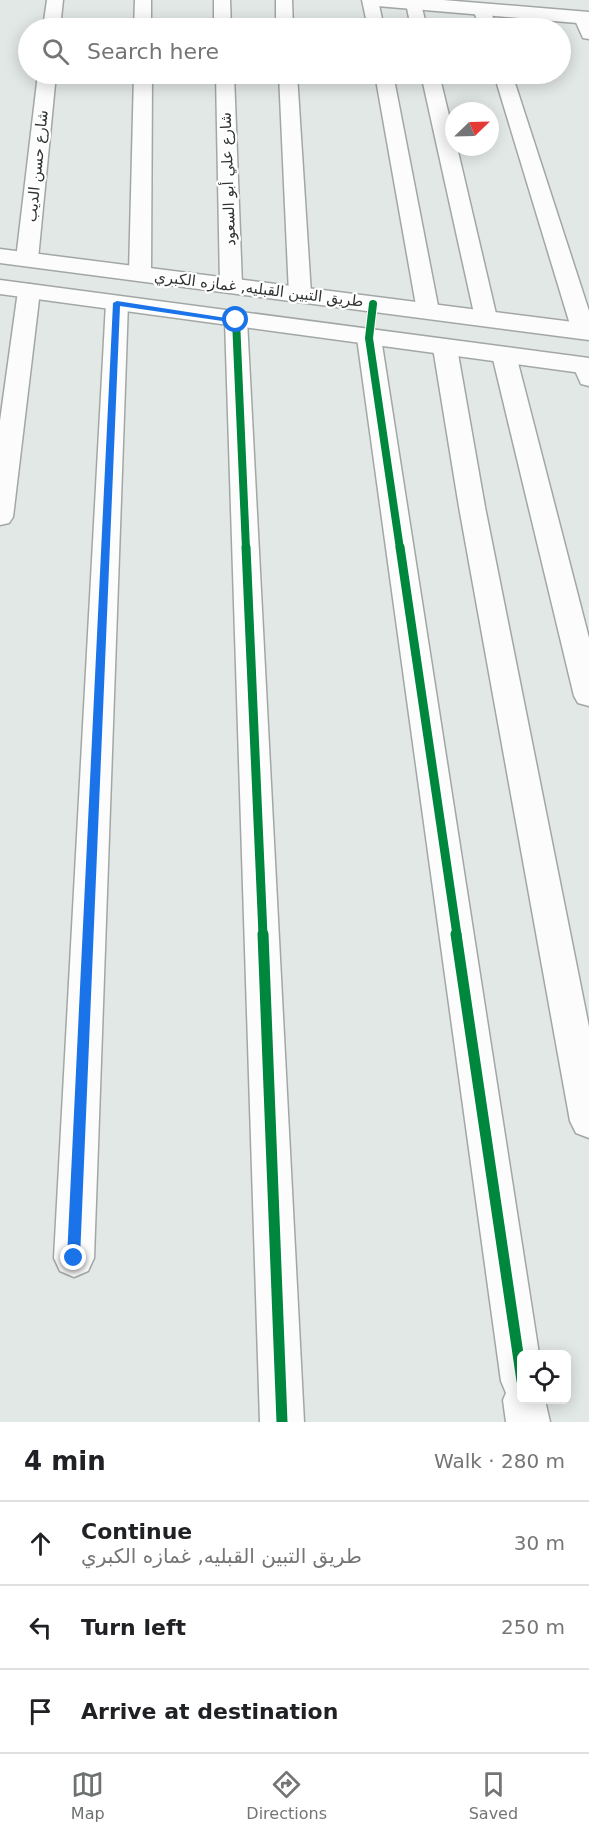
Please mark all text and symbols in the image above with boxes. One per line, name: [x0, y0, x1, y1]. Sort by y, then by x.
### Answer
search box: [18, 18, 571, 84]
icon: search: [39, 35, 72, 68]
text: Search here: [87, 39, 219, 64]
north arrow: [445, 102, 499, 156]
street label: شارع حسن الديب: [22, 109, 52, 223]
street label: شارع علي أبو السعود: [216, 112, 240, 246]
street label: طريق التبين القبليه, غمازه الكبري: [153, 267, 365, 312]
route start: [222, 306, 248, 332]
route end: [60, 1244, 86, 1270]
map controls: [517, 1350, 571, 1404]
button: locate: [517, 1350, 571, 1404]
text: 4 min: [24, 1446, 106, 1476]
text: Walk · 280 m: [434, 1449, 565, 1473]
text: Continue: [81, 1519, 192, 1544]
icon: ahead: [24, 1527, 57, 1560]
text: 30 m: [514, 1531, 565, 1555]
text: طريق التبين القبليه, غمازه الكبري: [81, 1544, 362, 1568]
icon: left: [24, 1611, 57, 1644]
text: Turn left: [81, 1615, 186, 1640]
text: 250 m: [501, 1615, 565, 1639]
icon: arrive: [24, 1695, 57, 1728]
text: Arrive at destination: [81, 1699, 338, 1724]
tab: Map: [71, 1768, 105, 1823]
tab: Directions: [246, 1768, 327, 1823]
tab: Saved: [469, 1768, 518, 1823]

